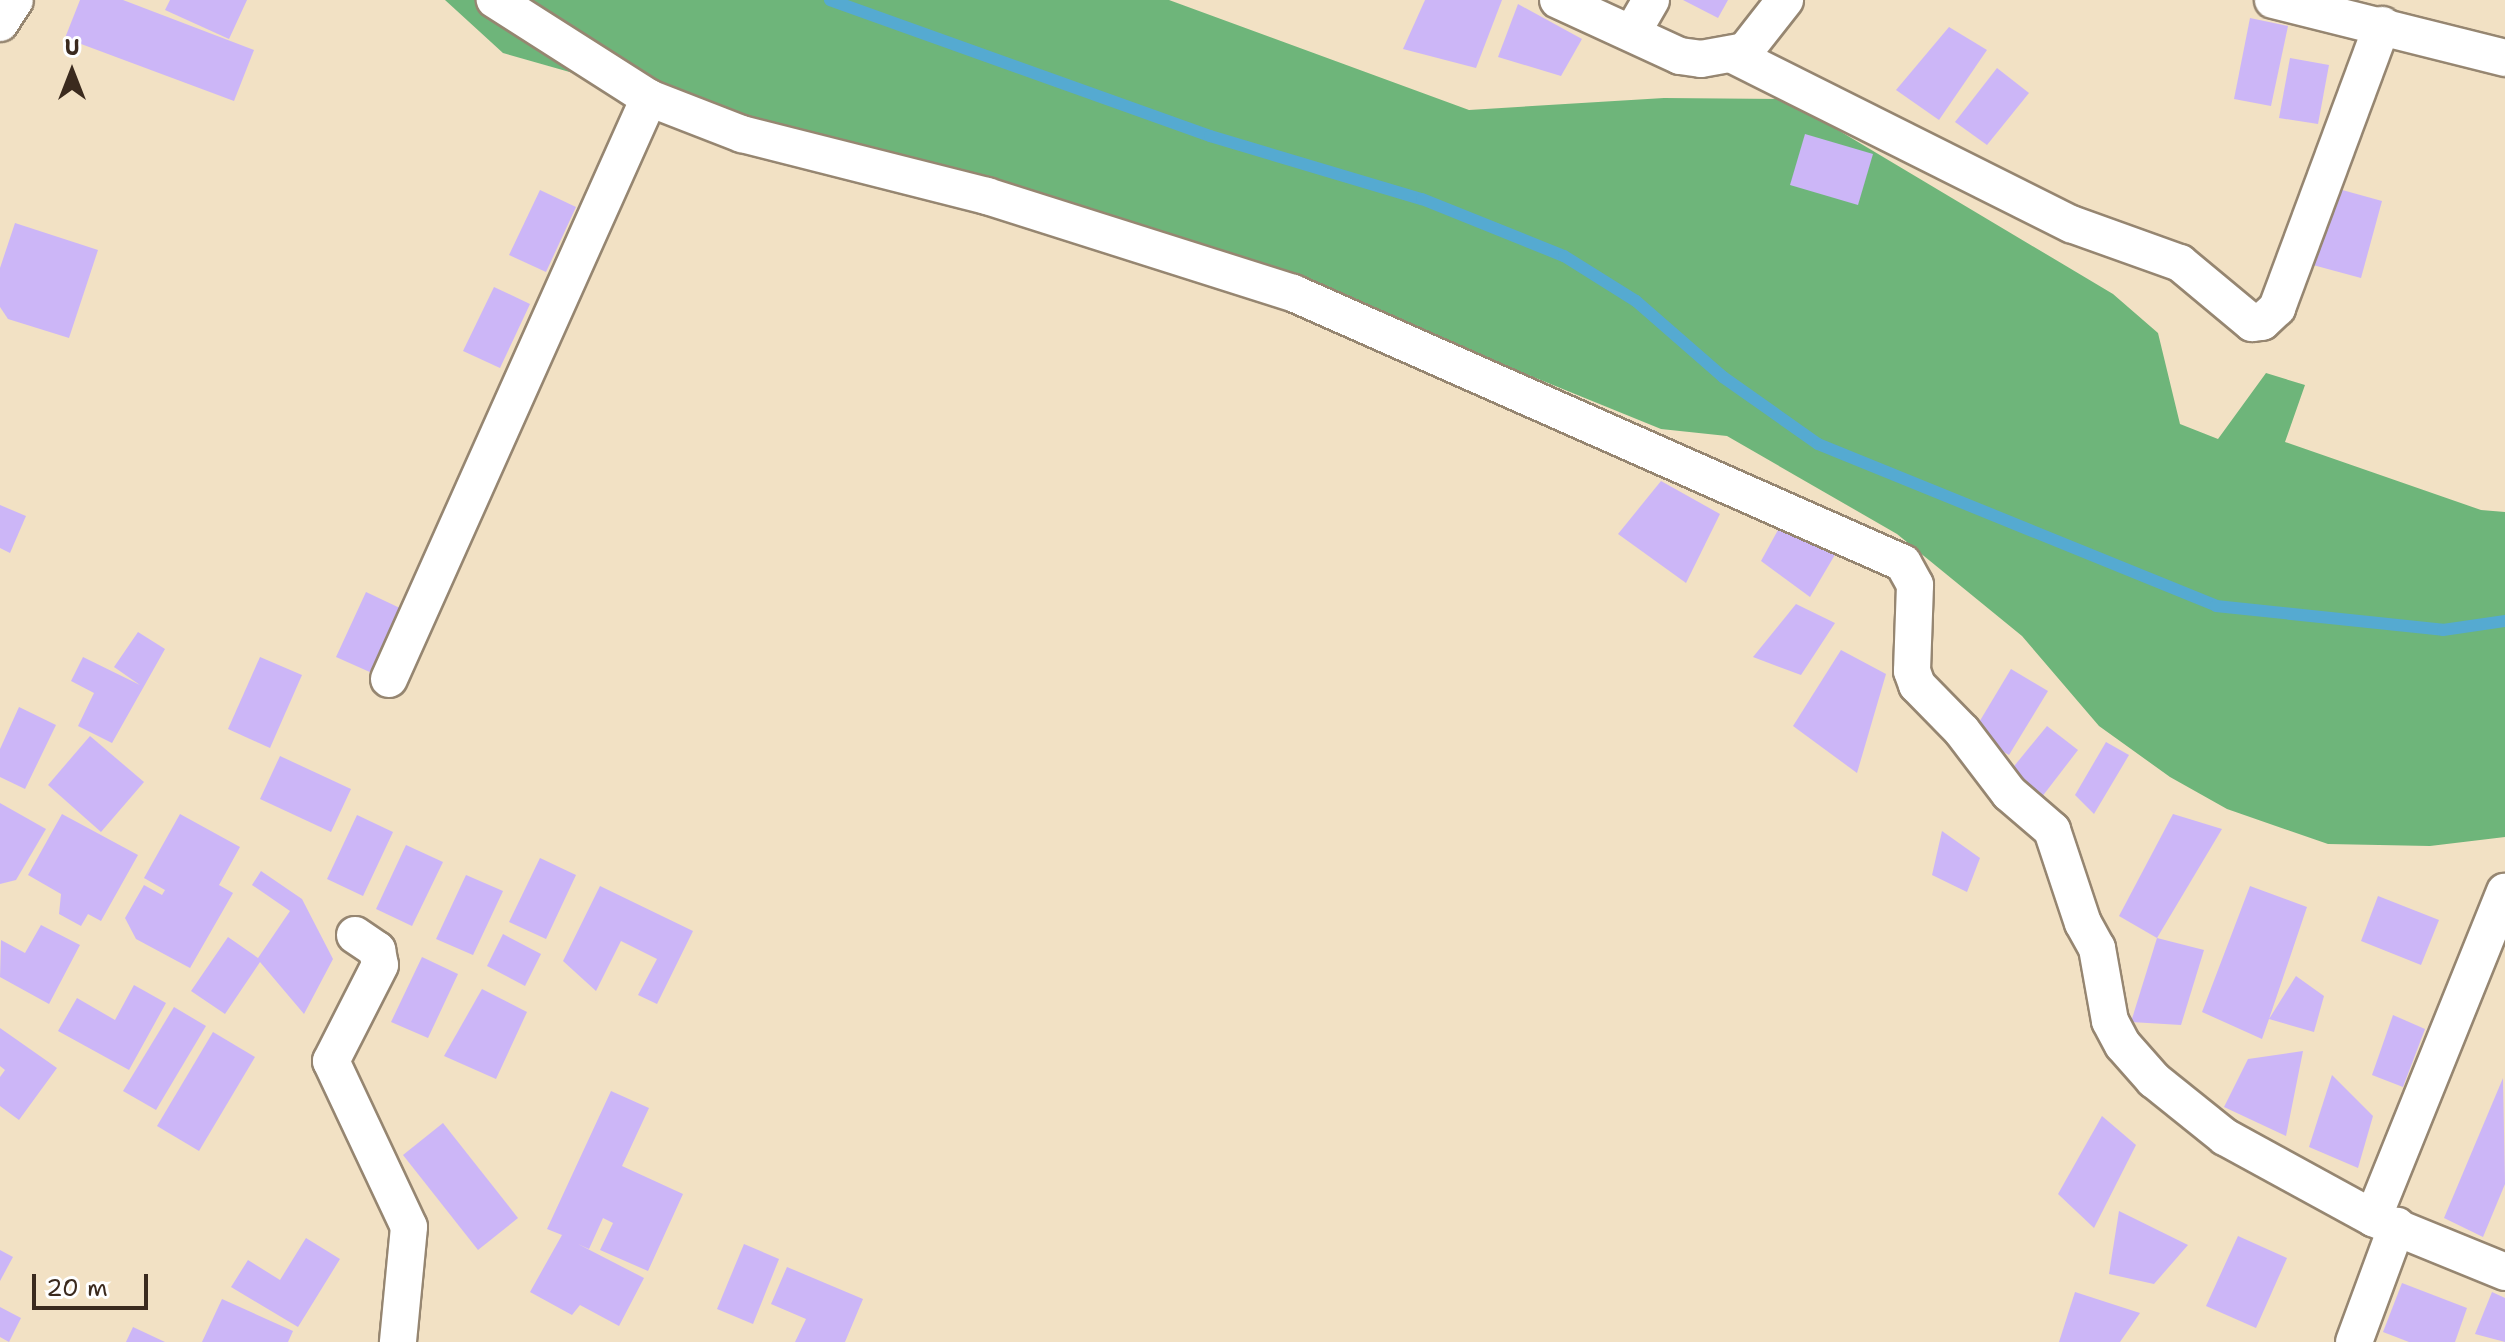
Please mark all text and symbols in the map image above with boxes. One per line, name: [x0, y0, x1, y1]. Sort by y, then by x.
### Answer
north arrow: [32, 32, 112, 112]
text: U: [64, 33, 80, 62]
scale bar: [36, 1258, 152, 1308]
text: 20 m: [46, 1272, 108, 1304]

